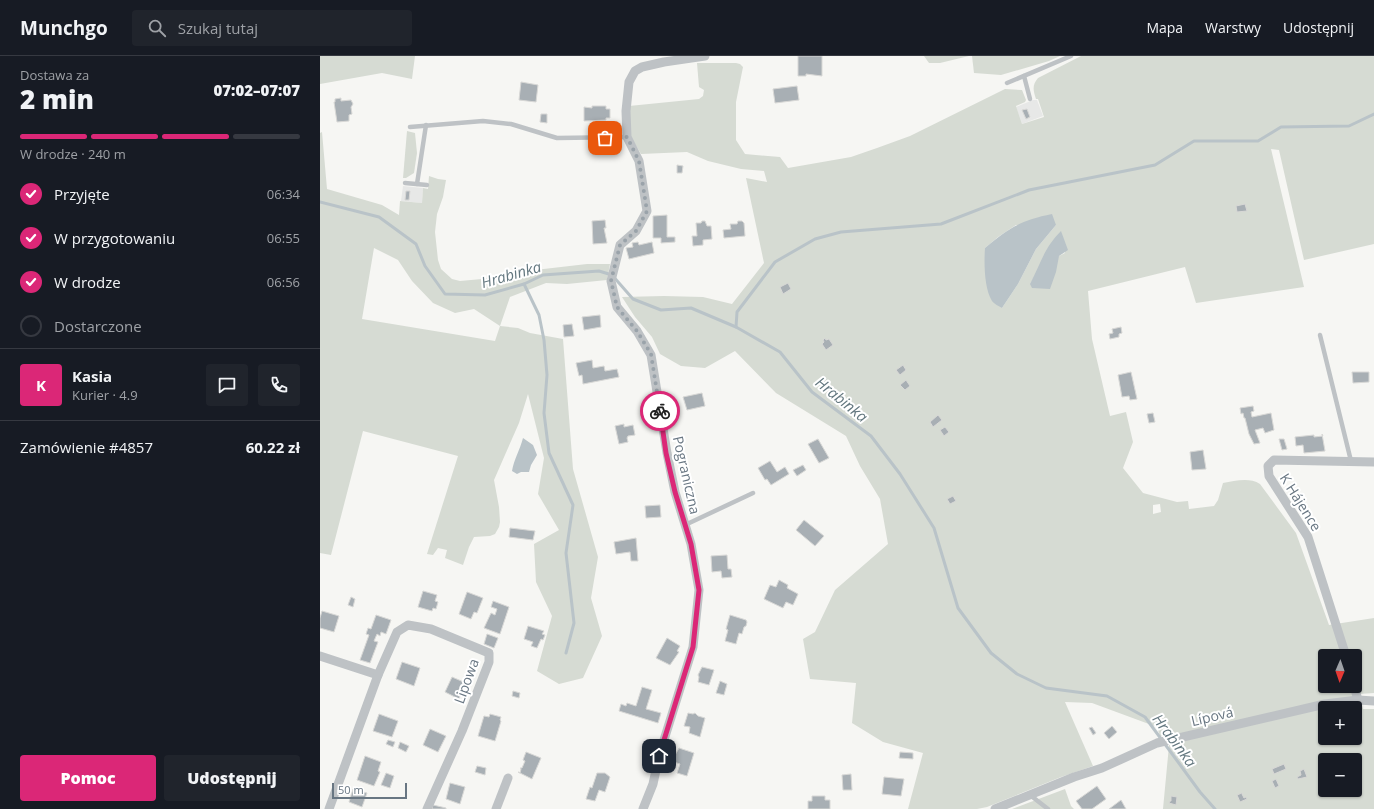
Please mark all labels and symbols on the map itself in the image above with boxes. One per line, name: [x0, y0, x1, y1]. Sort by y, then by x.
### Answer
pin: [588, 121, 622, 155]
water label: Hrabinka: [479, 256, 544, 292]
water label: Hrabinka: [812, 372, 873, 426]
courier: [640, 391, 680, 431]
street label: Pograniczna: [669, 434, 705, 516]
street label: K Hájence: [1276, 469, 1326, 535]
north arrow: [1318, 649, 1362, 693]
street label: Lipowa: [449, 656, 483, 706]
street label: Lípová: [1189, 702, 1235, 730]
water label: Hrabinka: [1148, 709, 1202, 771]
pin: [642, 739, 676, 773]
scale bar: [332, 781, 407, 800]

